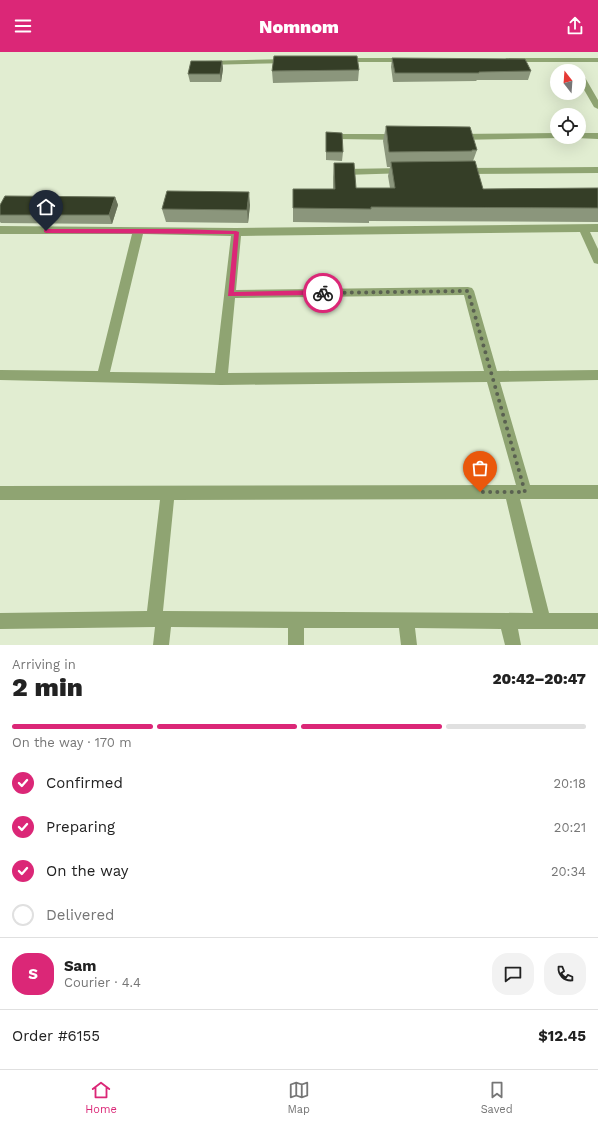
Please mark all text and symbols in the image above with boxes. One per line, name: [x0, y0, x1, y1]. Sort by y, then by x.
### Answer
icon: menu: [12, 15, 34, 37]
icon: share: [564, 15, 586, 37]
text: Nomnom: [259, 16, 339, 37]
north arrow: [550, 64, 586, 100]
map controls: [550, 64, 586, 144]
button: locate: [550, 108, 586, 144]
pin: [29, 190, 63, 231]
icon: home: [35, 196, 57, 218]
courier: [303, 273, 343, 313]
icon: bike: [312, 282, 334, 304]
pin: [463, 451, 497, 492]
icon: bag: [469, 457, 491, 479]
text: Arriving in: [12, 657, 76, 672]
text: 20:42–20:47: [492, 670, 586, 688]
text: 2 min: [12, 672, 83, 702]
text: On the way · 170 m: [12, 735, 132, 750]
icon: check: [12, 772, 34, 794]
text: Confirmed: [46, 774, 123, 792]
text: 20:18: [553, 776, 586, 791]
icon: check: [12, 816, 34, 838]
text: Preparing: [46, 818, 115, 836]
text: 20:21: [554, 820, 586, 835]
icon: check: [12, 860, 34, 882]
text: On the way: [46, 862, 128, 880]
text: 20:34: [551, 864, 586, 879]
text: Delivered: [46, 906, 114, 924]
button: chat: [492, 953, 534, 995]
button: phone: [544, 953, 586, 995]
text: Sam: [64, 957, 96, 975]
text: S: [28, 965, 38, 983]
text: Courier · 4.4: [64, 975, 141, 990]
text: Order #6155: [12, 1027, 100, 1045]
text: $12.45: [538, 1027, 586, 1045]
tab: Home: [85, 1079, 117, 1116]
tab: Map: [288, 1079, 310, 1116]
tab: Saved: [481, 1079, 513, 1116]

